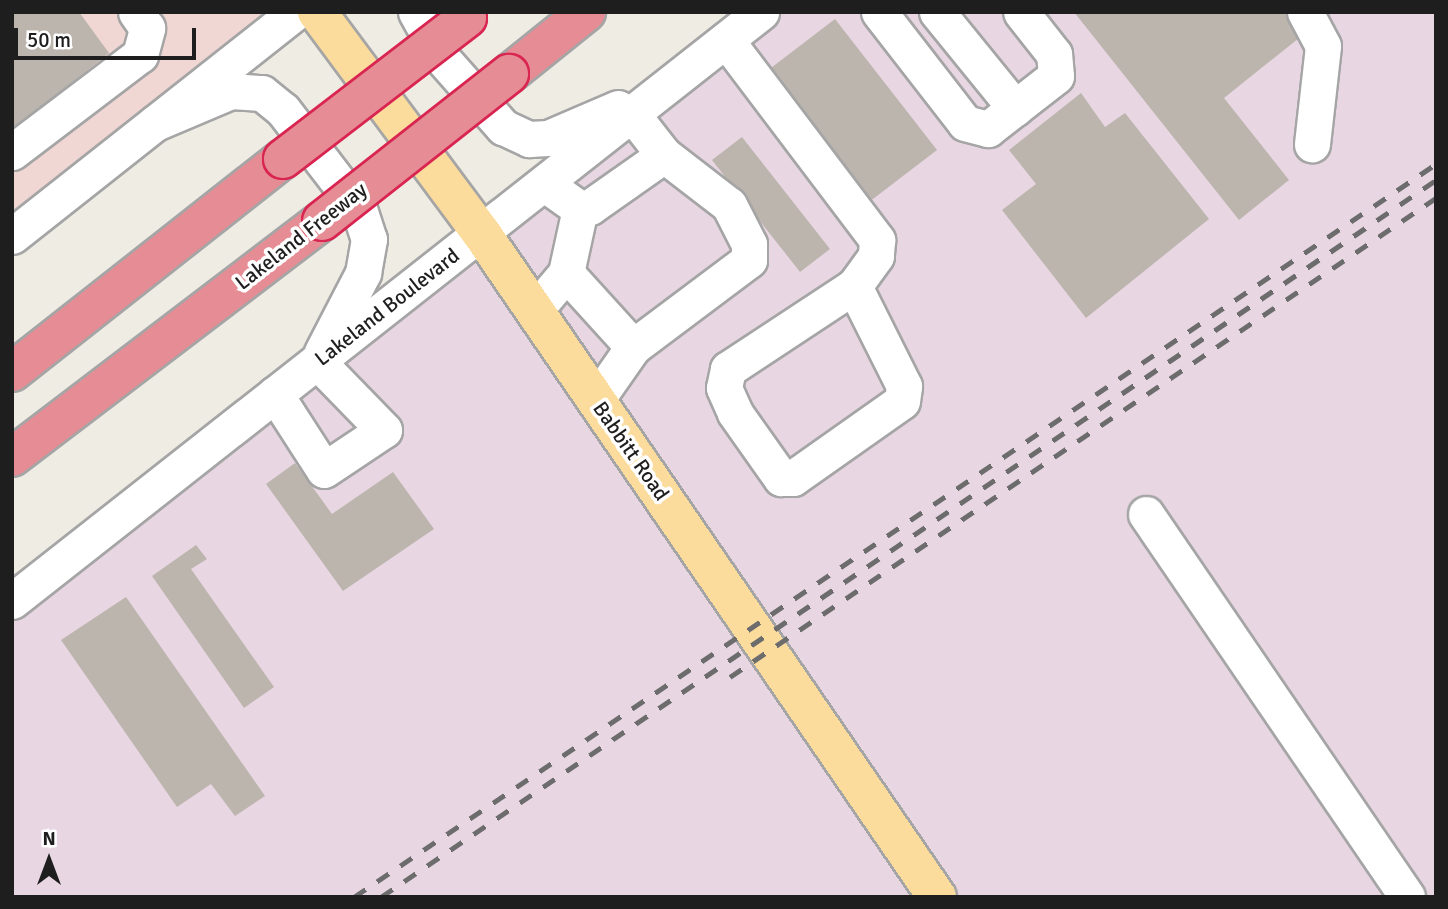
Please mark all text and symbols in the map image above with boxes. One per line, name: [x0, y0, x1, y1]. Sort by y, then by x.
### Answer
scale bar: [18, 14, 200, 58]
text: 50 m: [27, 27, 71, 53]
street label: Lakeland Freeway: [230, 177, 372, 295]
street label: Lakeland Boulevard: [310, 243, 464, 371]
street label: Babbitt Road: [588, 397, 674, 505]
north arrow: [14, 825, 84, 895]
text: N: [42, 827, 56, 851]

